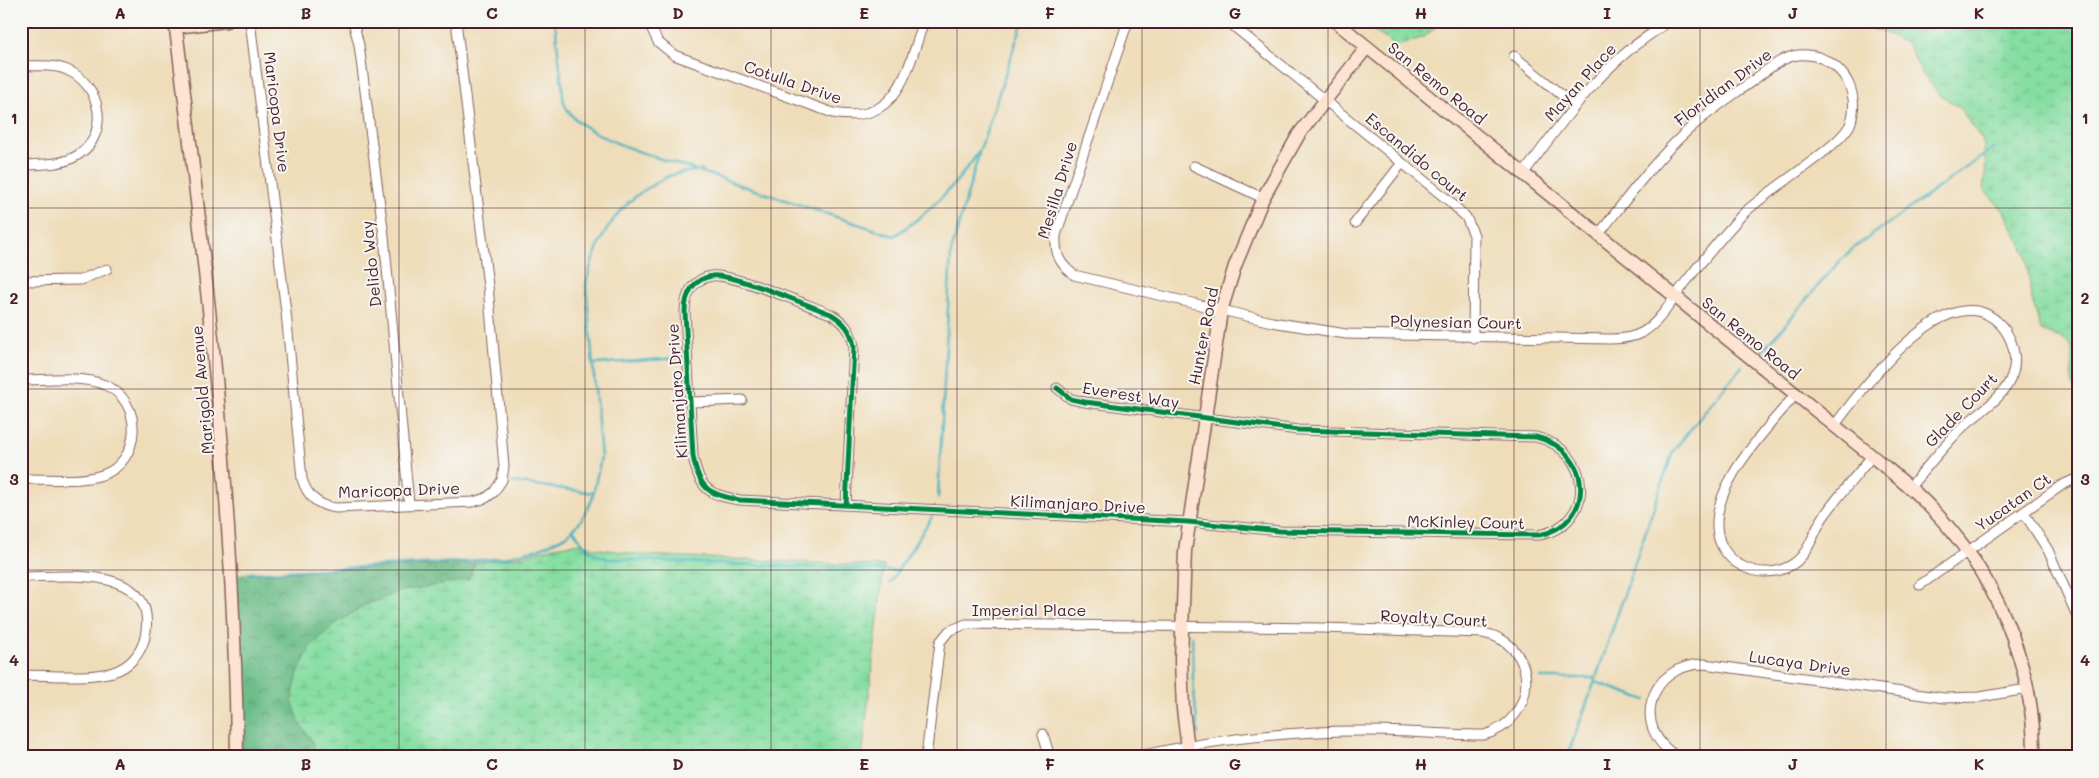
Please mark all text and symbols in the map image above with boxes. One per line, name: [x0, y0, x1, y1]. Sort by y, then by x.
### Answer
text: A: [114, 2, 126, 23]
text: B: [301, 2, 311, 23]
text: C: [486, 2, 498, 23]
text: D: [672, 2, 684, 23]
text: E: [859, 2, 869, 23]
text: F: [1045, 2, 1055, 23]
text: G: [1229, 2, 1241, 23]
text: H: [1415, 2, 1427, 23]
text: I: [1603, 2, 1611, 23]
text: J: [1788, 2, 1798, 23]
text: K: [1974, 2, 1984, 23]
street label: San Remo Road: [1384, 37, 1491, 129]
street label: Mayan Place: [1539, 38, 1620, 125]
street label: Floridian Drive: [1670, 43, 1776, 130]
street label: Maricopa Drive: [260, 50, 295, 174]
street label: Cotulla Drive: [741, 55, 845, 108]
text: 1: [10, 107, 18, 128]
text: 1: [2081, 107, 2089, 128]
street label: Escandido court: [1362, 108, 1473, 206]
street label: Mesilla Drive: [1032, 139, 1081, 241]
street label: Delido Way: [356, 220, 385, 308]
street label: Hunter Road: [1183, 285, 1222, 386]
text: 2: [10, 287, 19, 308]
text: 2: [2081, 287, 2090, 308]
street label: San Remo Road: [1698, 292, 1805, 384]
street label: Polynesian Court: [1390, 310, 1522, 333]
street label: Kilimanjaro Drive: [661, 323, 692, 459]
street label: Marigold Avenue: [185, 325, 218, 455]
street label: Glade Court: [1920, 368, 2001, 451]
street label: Everest Way: [1081, 376, 1181, 413]
text: 3: [9, 468, 19, 489]
street label: Yucatan Ct: [1971, 468, 2055, 535]
text: 3: [2080, 468, 2090, 489]
street label: Maricopa Drive: [338, 477, 460, 502]
street label: Kilimanjaro Drive: [1010, 489, 1146, 518]
street label: McKinley Court: [1407, 510, 1525, 533]
street label: Imperial Place: [972, 599, 1086, 620]
street label: Royalty Court: [1380, 604, 1488, 631]
street label: Lucaya Drive: [1748, 645, 1852, 680]
text: 4: [9, 649, 19, 670]
text: 4: [2080, 649, 2090, 670]
text: A: [114, 753, 126, 774]
text: B: [301, 753, 311, 774]
text: C: [486, 753, 498, 774]
text: D: [672, 753, 684, 774]
text: E: [859, 753, 869, 774]
text: F: [1045, 753, 1055, 774]
text: G: [1229, 753, 1241, 774]
text: H: [1415, 753, 1427, 774]
text: I: [1603, 753, 1611, 774]
text: J: [1788, 753, 1798, 774]
text: K: [1974, 753, 1984, 774]

